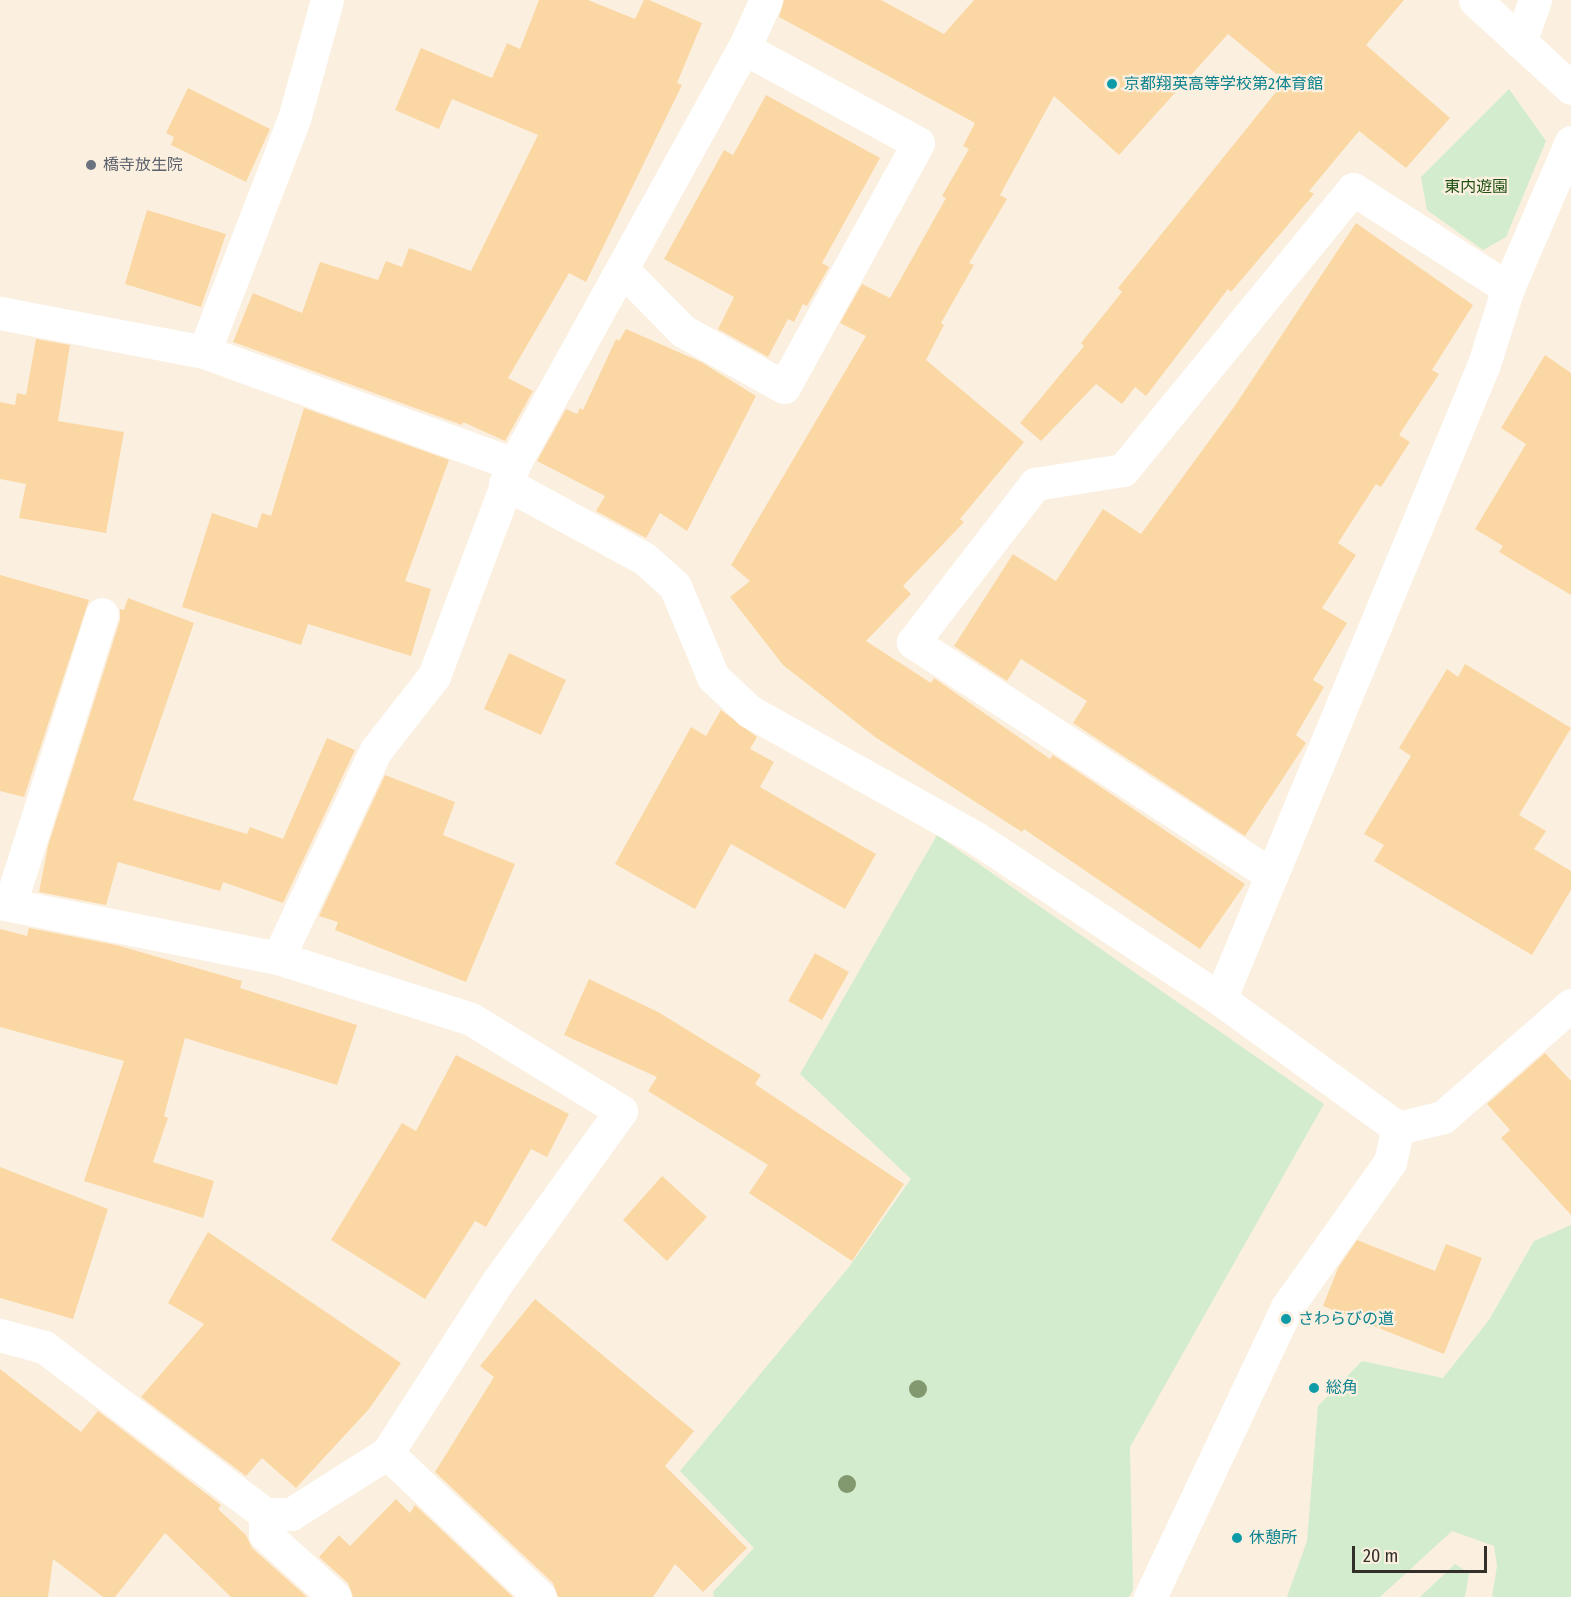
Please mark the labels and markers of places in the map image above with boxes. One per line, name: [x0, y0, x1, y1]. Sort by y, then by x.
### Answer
place label: 京都翔英高等学校第2体育館: [1124, 74, 1323, 94]
marker: 京都翔英高等学校第2体育館: [1105, 77, 1119, 91]
place label: 橋寺放生院: [103, 155, 183, 175]
marker: 橋寺放生院: [84, 158, 98, 172]
place label: さわらびの道: [1298, 1309, 1394, 1329]
marker: さわらびの道: [1279, 1312, 1293, 1326]
place label: 総角: [1326, 1378, 1358, 1398]
marker: 総角: [1307, 1381, 1321, 1395]
place label: 休憩所: [1249, 1528, 1297, 1548]
marker: 休憩所: [1230, 1531, 1244, 1545]

